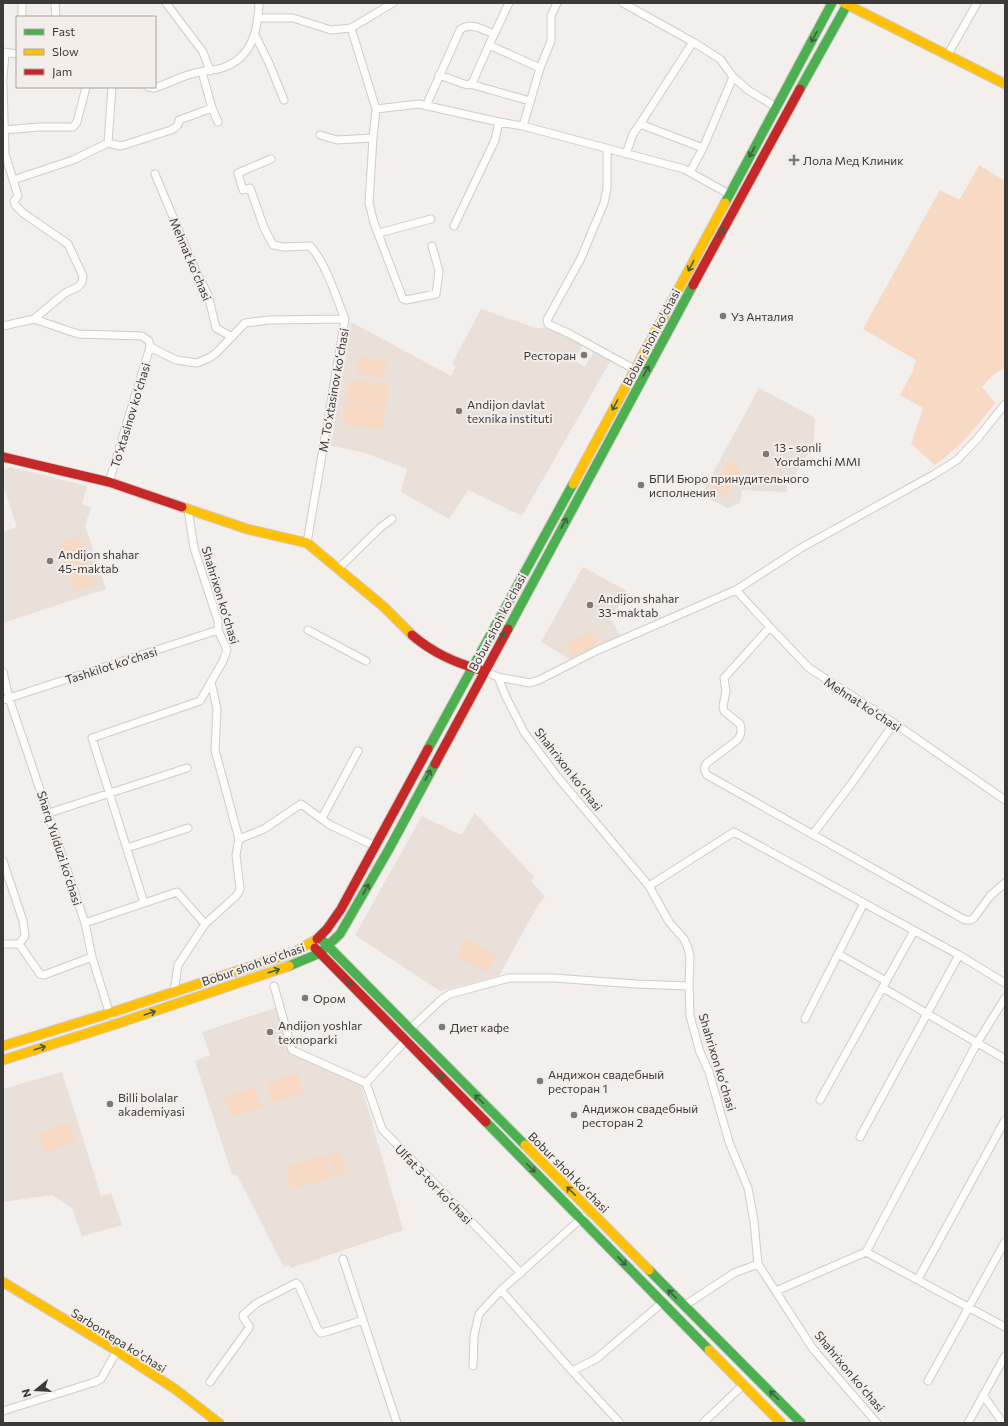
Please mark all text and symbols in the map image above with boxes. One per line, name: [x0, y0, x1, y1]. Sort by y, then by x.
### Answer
legend: [16, 16, 156, 88]
text: Fast: [52, 24, 75, 38]
one-way arrow: [809, 31, 817, 43]
text: Slow: [52, 44, 79, 58]
text: Jam: [52, 64, 72, 79]
one-way arrow: [748, 146, 755, 158]
place label: Лола Мед Клиник: [803, 153, 904, 167]
marker: Лола Мед Клиник: [788, 154, 800, 166]
street label: Mehnat koʻchasi: [167, 215, 215, 303]
one-way arrow: [718, 226, 725, 238]
one-way arrow: [686, 260, 694, 272]
street label: Bobur shoh ko'chasi: [619, 286, 683, 388]
place label: Уз Анталия: [731, 309, 793, 323]
marker: Уз Анталия: [718, 311, 728, 321]
street label: M. Toʻxtasinov koʻchasi: [315, 327, 351, 453]
place label: Ресторан: [524, 348, 576, 362]
marker: Ресторан: [579, 350, 589, 360]
street label: Toʻxtasinov koʻchasi: [107, 361, 153, 469]
one-way arrow: [643, 365, 650, 377]
place label: Andijon davlat texnika instituti: [467, 397, 553, 425]
one-way arrow: [611, 399, 618, 411]
marker: Andijon davlat texnika instituti: [454, 406, 464, 416]
place label: 13 - sonli Yordamchi MMI: [774, 440, 861, 468]
marker: 13 - sonli Yordamchi MMI: [761, 449, 771, 459]
place label: БПИ Бюро принудительного исполнения: [649, 471, 809, 499]
marker: БПИ Бюро принудительного исполнения: [636, 480, 646, 490]
one-way arrow: [561, 517, 569, 529]
street label: Shahrixon koʻchasi: [200, 545, 242, 645]
place label: Andijon shahar 45-maktab: [58, 547, 139, 575]
marker: Andijon shahar 45-maktab: [45, 556, 55, 566]
street label: Bobur shoh ko'chasi: [465, 571, 529, 673]
place label: Andijon shahar 33-maktab: [598, 591, 679, 619]
marker: Andijon shahar 33-maktab: [585, 600, 595, 610]
one-way arrow: [499, 631, 507, 643]
street label: Tashkilot koʻchasi: [63, 644, 159, 686]
street label: Mehnat koʻchasi: [822, 674, 904, 734]
street label: Shahrixon koʻchasi: [532, 725, 606, 813]
one-way arrow: [425, 769, 433, 781]
street label: Sharq Yulduzi koʻchasi: [35, 789, 85, 907]
one-way arrow: [363, 883, 371, 895]
street label: Bobur shoh ko'chasi: [200, 940, 306, 988]
one-way arrow: [267, 967, 280, 974]
one-way arrow: [343, 977, 353, 987]
place label: Ором: [313, 991, 346, 1005]
marker: Ором: [300, 993, 310, 1003]
one-way arrow: [144, 1008, 156, 1016]
street label: Shahrixon koʻchasi: [697, 1012, 739, 1112]
place label: Andijon yoshlar texnoparki: [278, 1018, 362, 1046]
place label: Диет кафе: [450, 1020, 509, 1034]
marker: Диет кафе: [437, 1022, 447, 1032]
marker: Andijon yoshlar texnoparki: [265, 1027, 275, 1037]
one-way arrow: [34, 1044, 47, 1051]
place label: Андижон свадебный ресторан 1: [548, 1067, 664, 1095]
one-way arrow: [434, 1070, 444, 1080]
marker: Андижон свадебный ресторан 1: [535, 1076, 545, 1086]
place label: Billi bolalar akademiyasi: [118, 1090, 185, 1118]
one-way arrow: [474, 1094, 484, 1104]
marker: Billi bolalar akademiyasi: [105, 1099, 115, 1109]
place label: Андижон свадебный ресторан 2: [582, 1101, 698, 1129]
marker: Андижон свадебный ресторан 2: [569, 1110, 579, 1120]
street label: Bobur shoh koʻchasi: [526, 1129, 612, 1215]
street label: Ulfat 3-tor koʻchasi: [393, 1141, 475, 1227]
one-way arrow: [526, 1163, 536, 1173]
one-way arrow: [566, 1186, 576, 1196]
one-way arrow: [617, 1256, 626, 1266]
one-way arrow: [667, 1289, 676, 1299]
street label: Sarbontepa ko'chasi: [69, 1305, 169, 1375]
street label: Shahrixon koʻchasi: [812, 1328, 888, 1414]
north arrow: [16, 1370, 56, 1410]
text: N: [19, 1387, 33, 1399]
one-way arrow: [769, 1390, 779, 1400]

